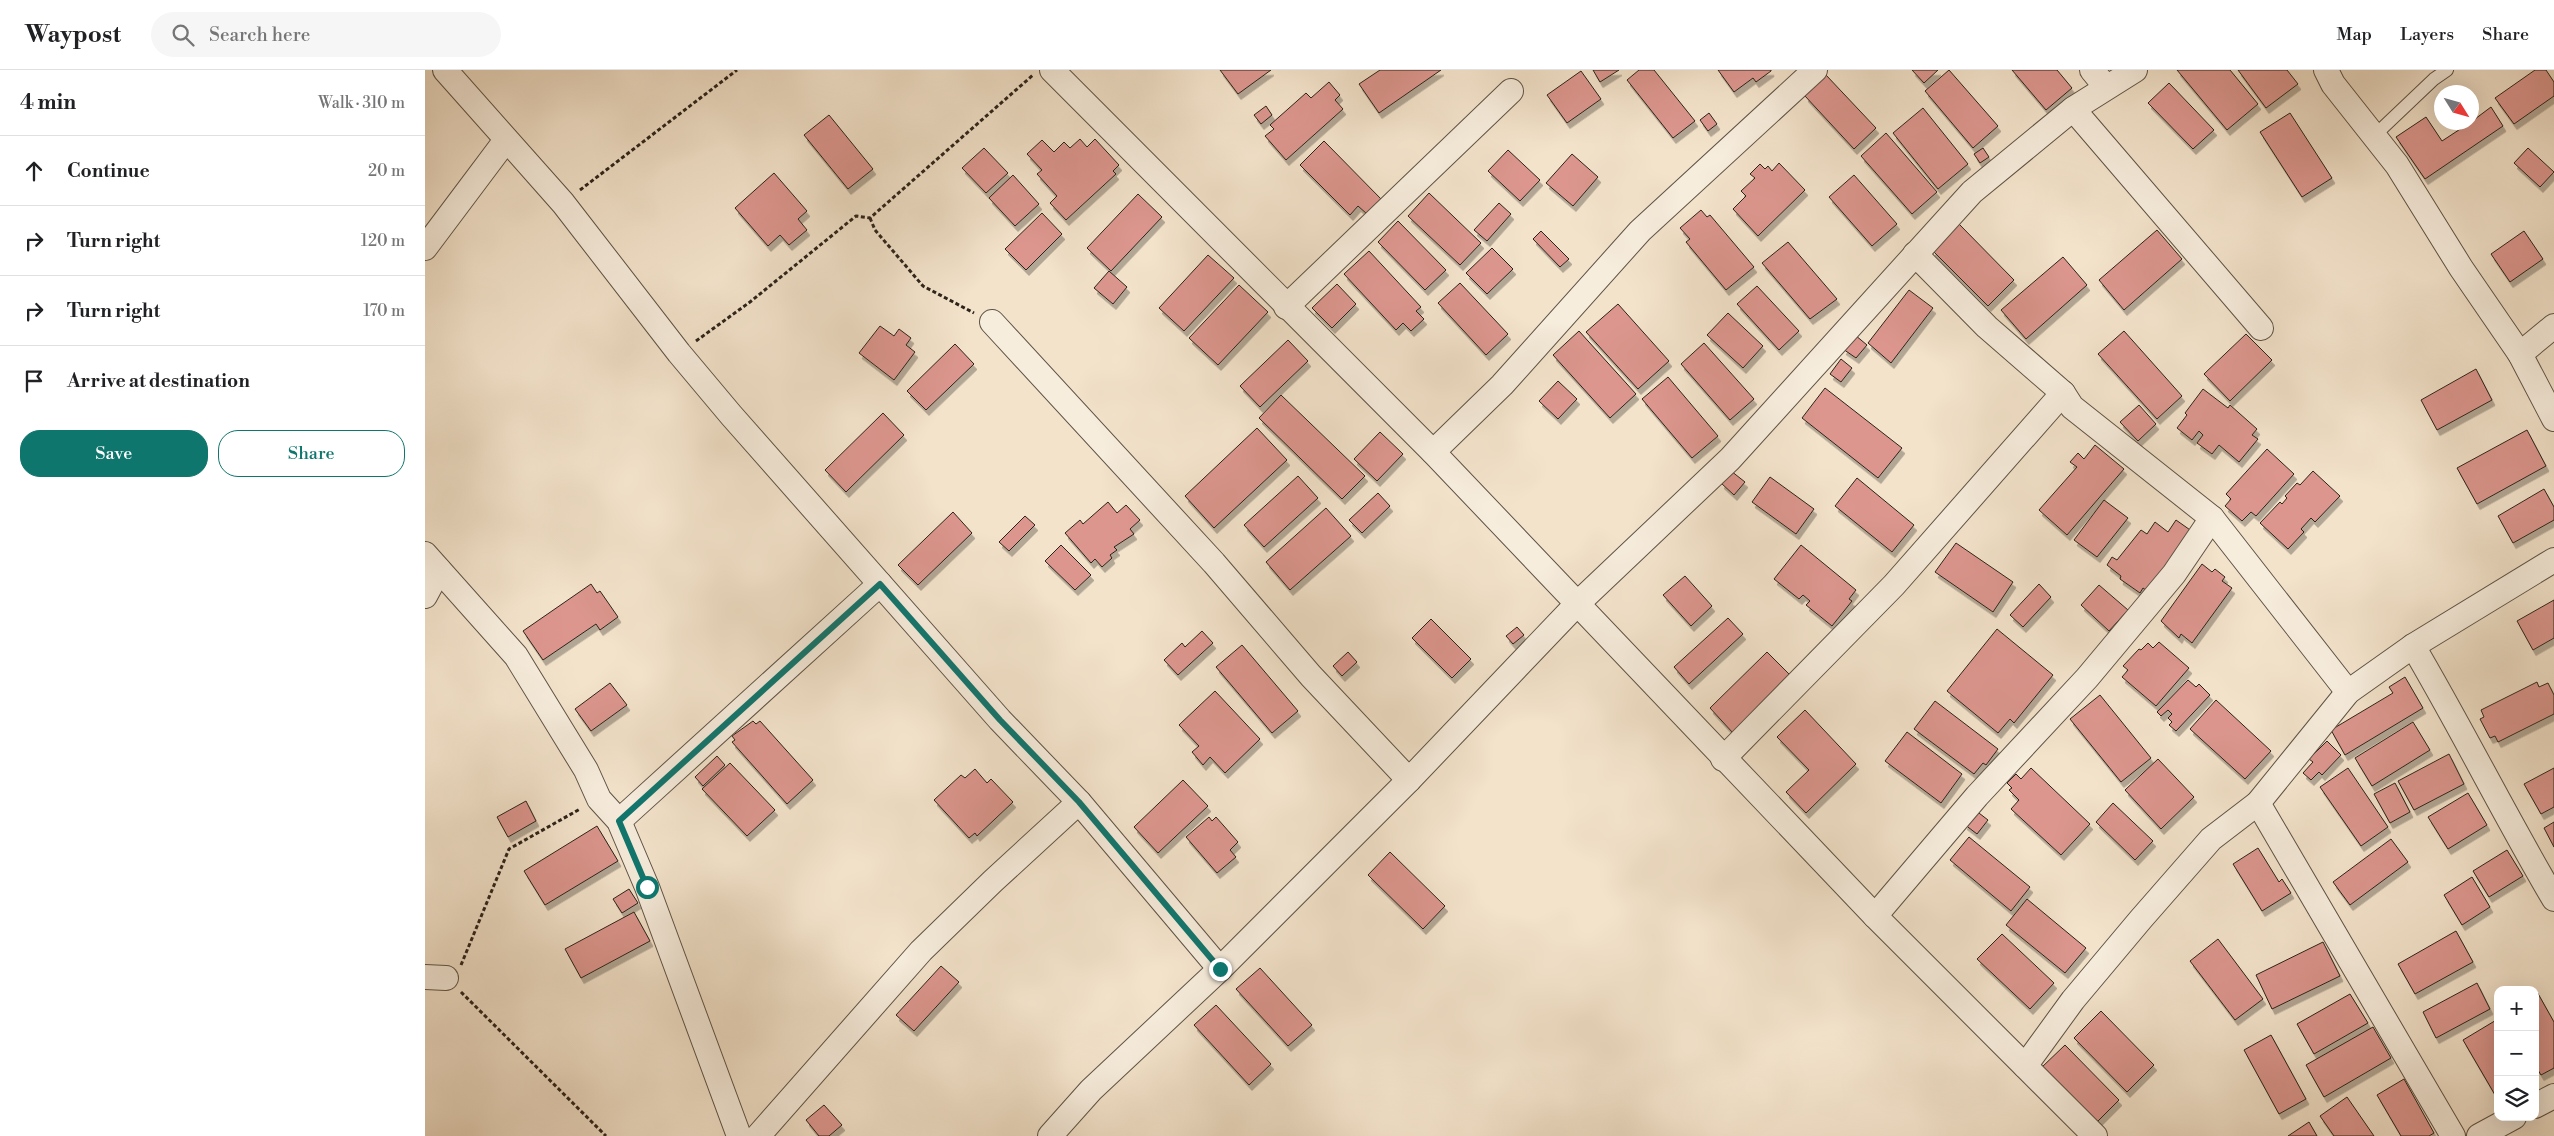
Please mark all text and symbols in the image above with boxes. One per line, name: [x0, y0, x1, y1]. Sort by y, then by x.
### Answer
search box: [151, 12, 501, 57]
text: Waypost: [25, 20, 121, 50]
icon: search: [169, 21, 197, 49]
text: Search here: [209, 23, 310, 47]
text: Map: [2337, 23, 2372, 46]
text: Layers: [2400, 23, 2454, 46]
text: Share: [2482, 23, 2529, 46]
north arrow: [2434, 85, 2479, 130]
text: 4 min: [20, 90, 76, 116]
text: Walk · 310 m: [318, 93, 405, 113]
icon: ahead: [20, 157, 48, 185]
text: Continue: [67, 159, 150, 183]
text: 20 m: [368, 161, 405, 181]
icon: right: [20, 227, 48, 255]
text: Turn right: [67, 229, 160, 253]
text: 120 m: [361, 231, 405, 251]
icon: right: [20, 297, 48, 325]
text: Turn right: [67, 299, 160, 323]
text: 170 m: [363, 301, 405, 321]
icon: arrive: [20, 367, 48, 395]
text: Arrive at destination: [67, 369, 250, 393]
button: Save: [20, 430, 208, 477]
button: Share: [218, 430, 405, 477]
route start: [636, 876, 659, 899]
route end: [1209, 958, 1232, 981]
map controls: [2494, 986, 2539, 1121]
button: +: [2494, 986, 2539, 1031]
button: −: [2494, 1031, 2539, 1076]
button: layers: [2494, 1076, 2539, 1121]

